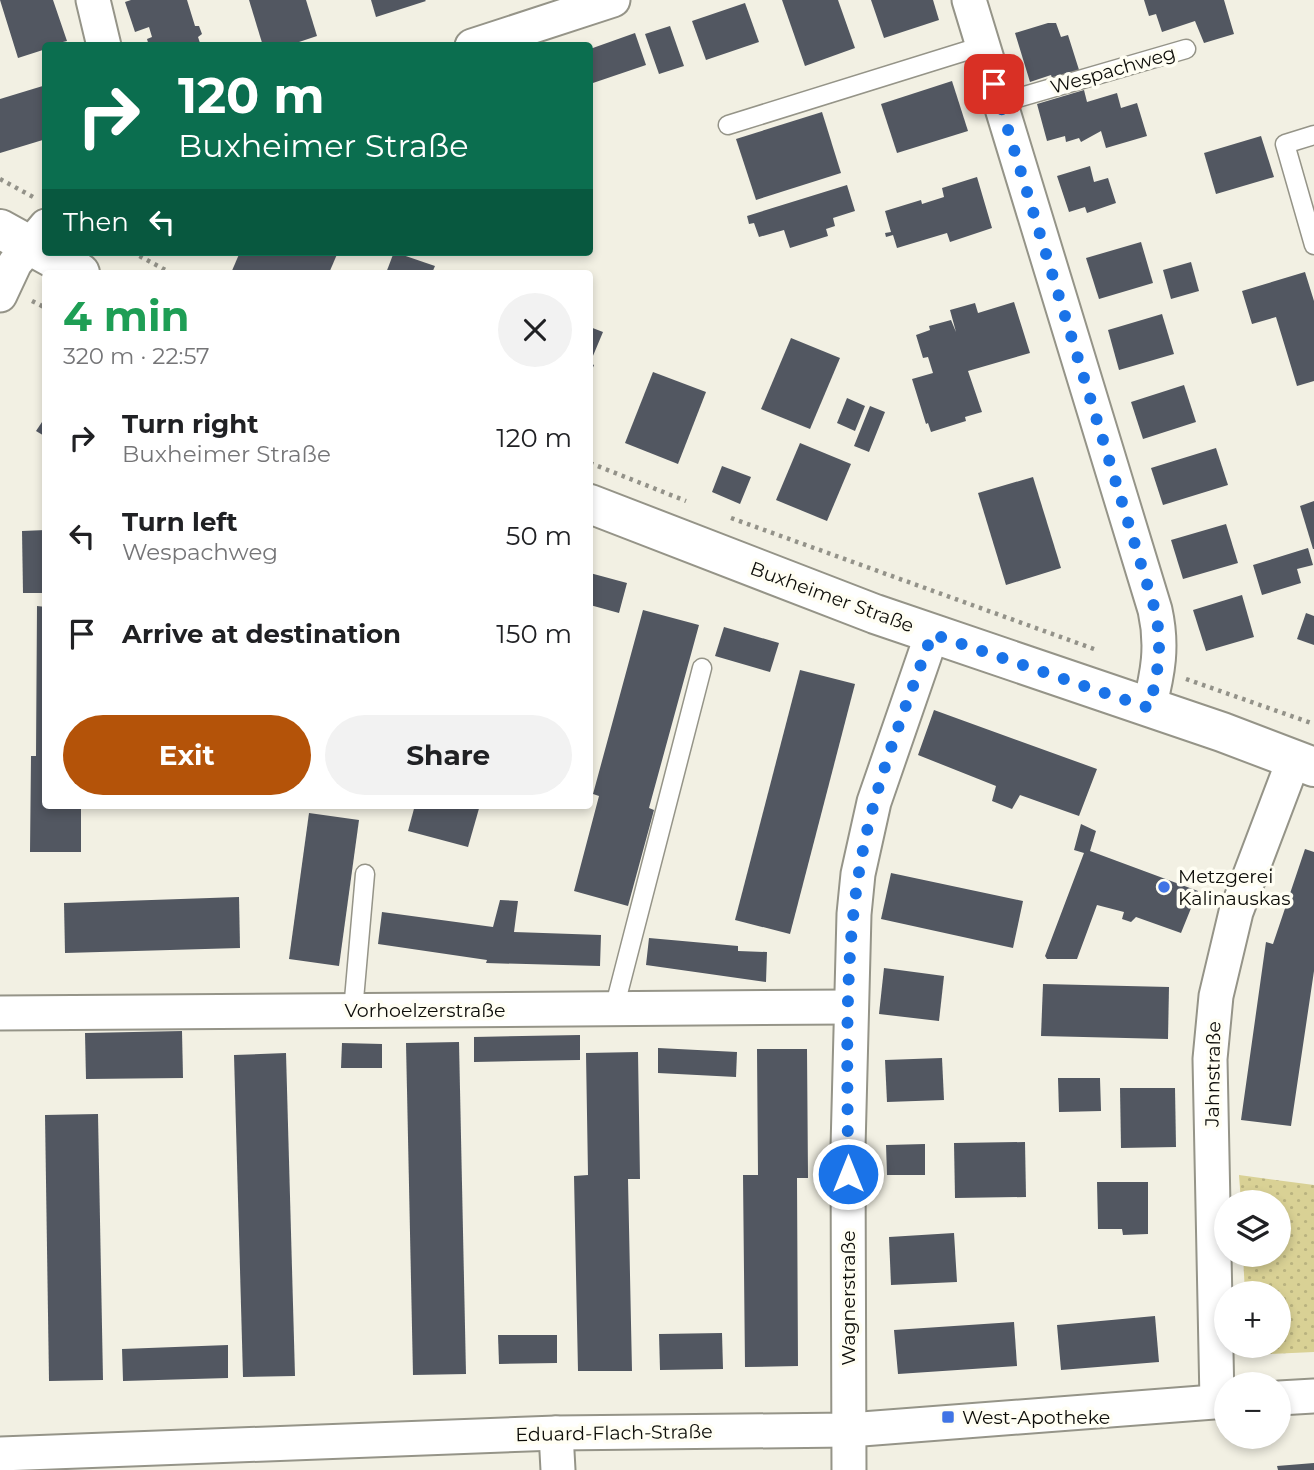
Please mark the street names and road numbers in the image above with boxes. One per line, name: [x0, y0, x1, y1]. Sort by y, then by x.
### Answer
street label: Wespachweg: [1048, 41, 1178, 99]
street label: Buxheimer Straße: [747, 557, 917, 637]
street label: Vorhoelzerstraße: [345, 999, 505, 1022]
street label: Jahnstraße: [1201, 1021, 1225, 1128]
street label: Wagnerstraße: [837, 1230, 860, 1366]
street label: Eduard-Flach-Straße: [515, 1420, 713, 1446]

